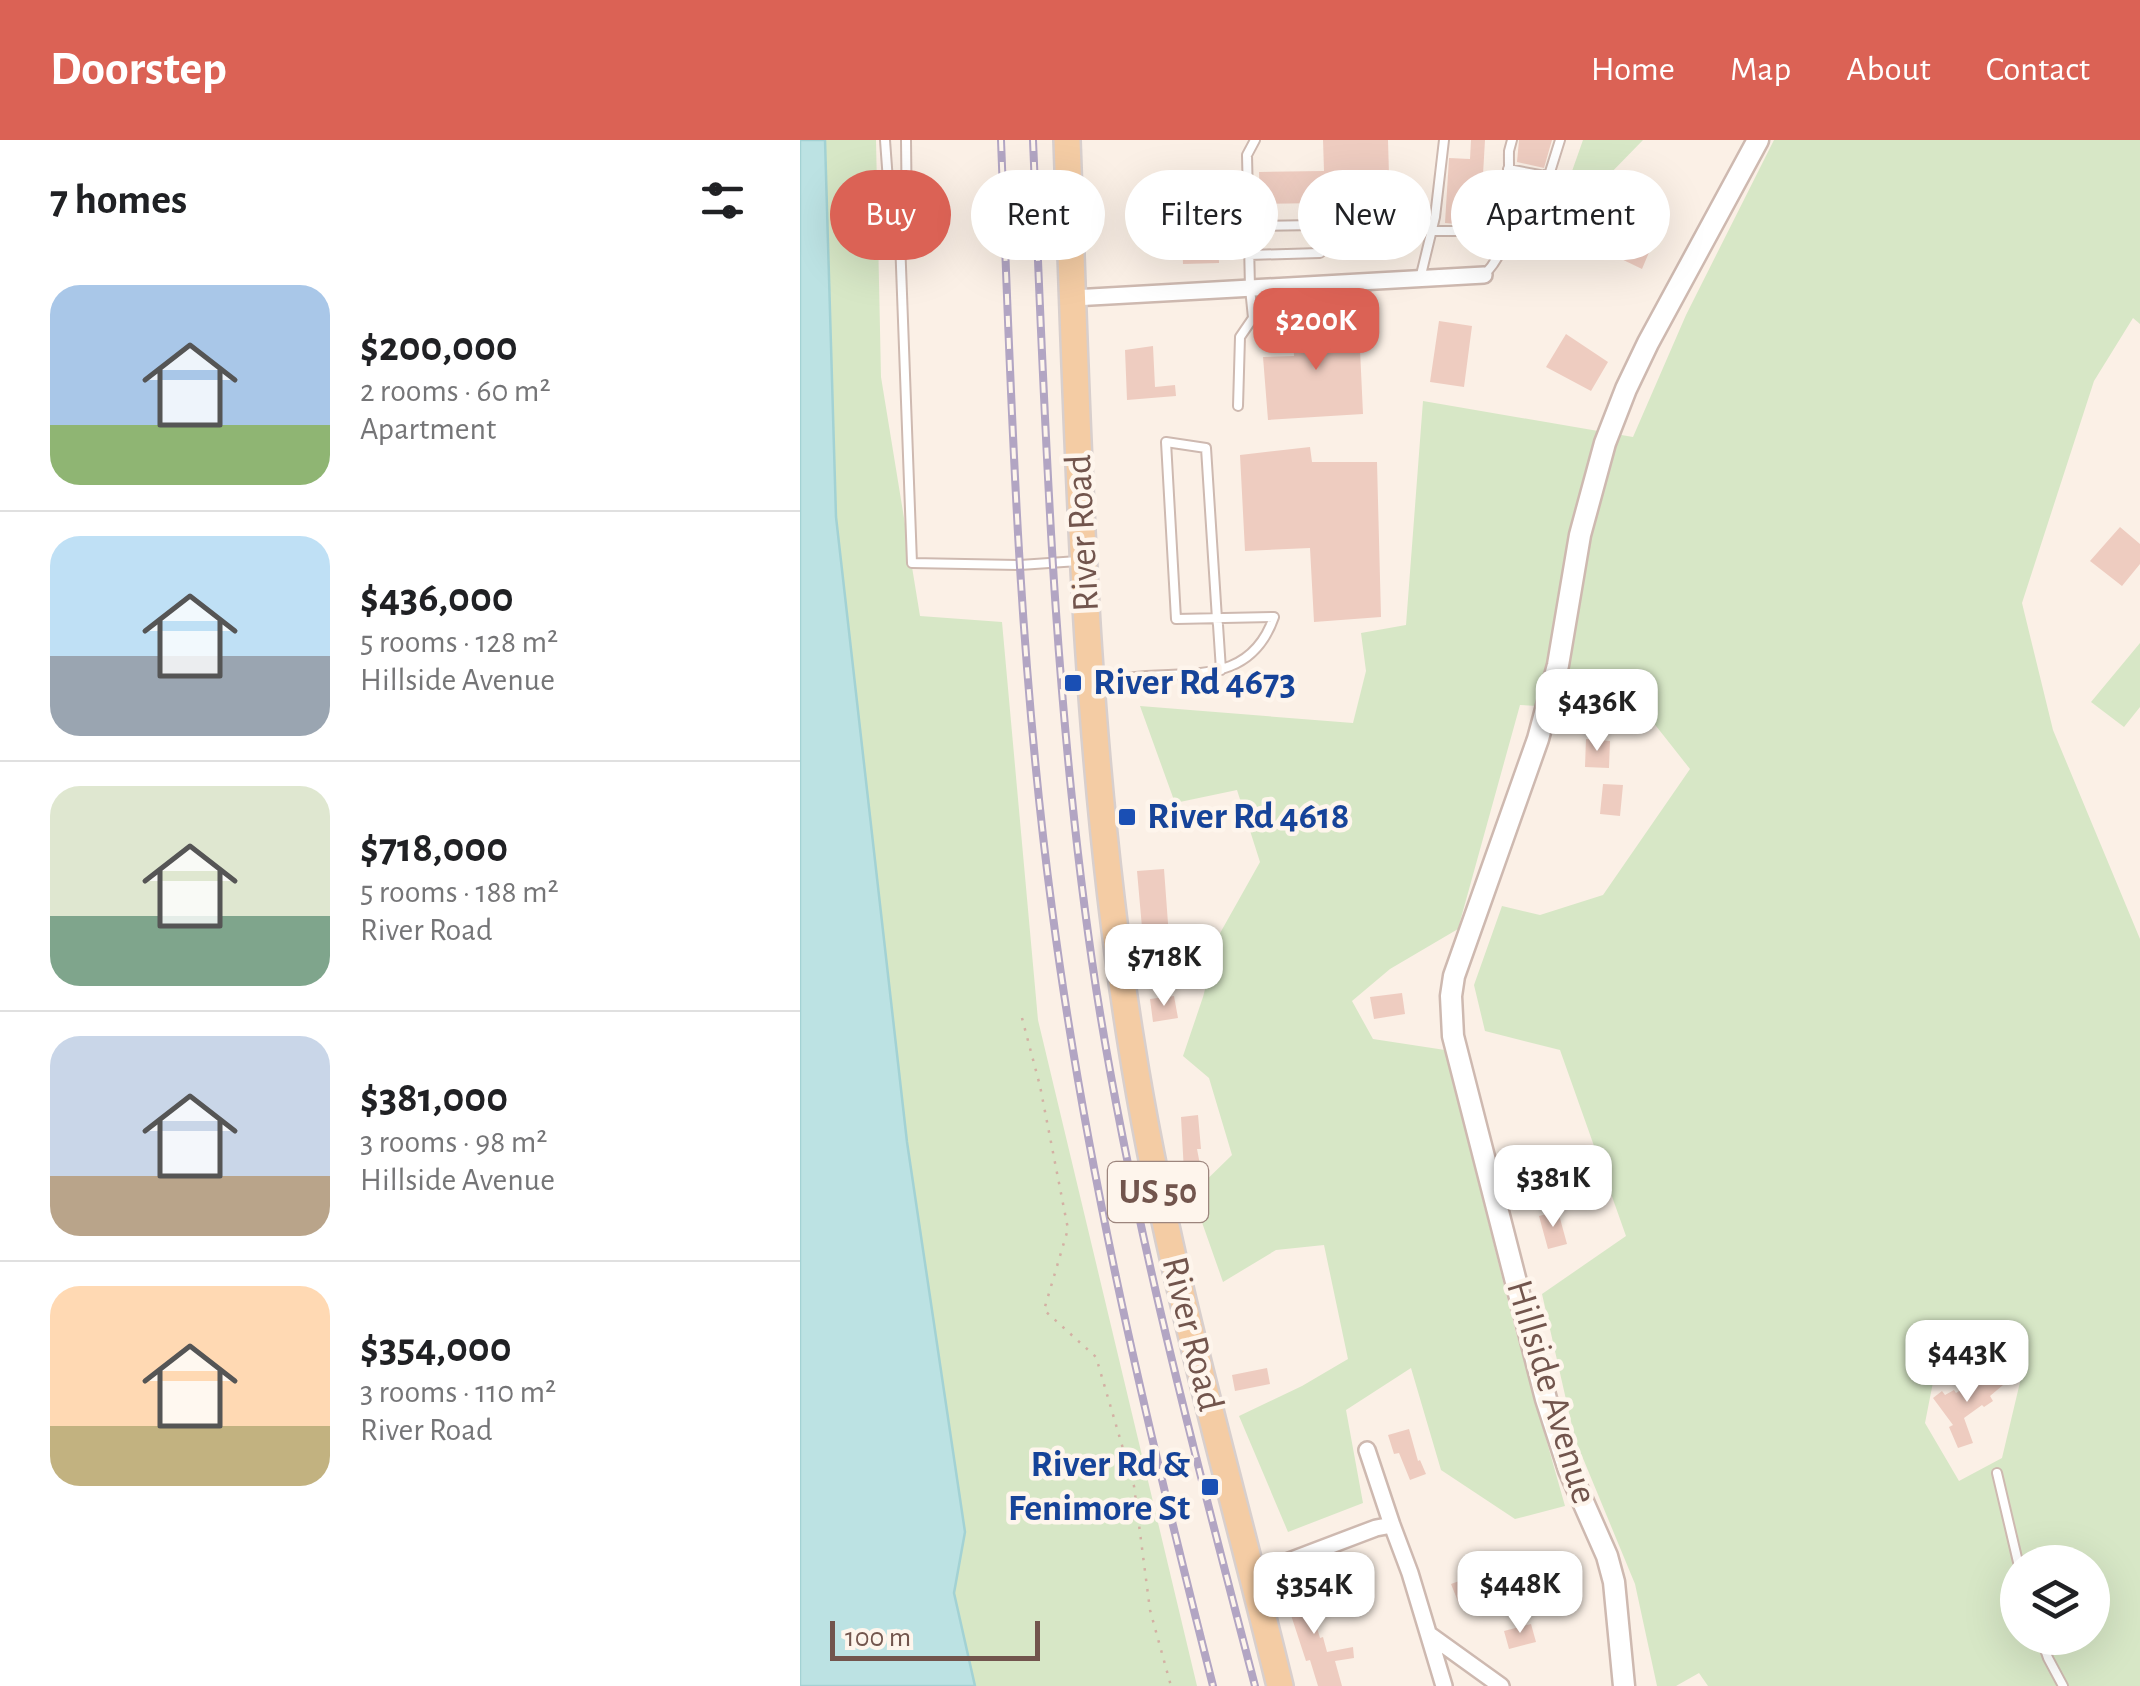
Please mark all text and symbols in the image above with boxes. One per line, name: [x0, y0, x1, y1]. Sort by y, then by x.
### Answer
text: Doorstep: [50, 46, 227, 94]
text: Home: [1591, 52, 1675, 87]
text: Map: [1730, 52, 1791, 87]
text: About: [1846, 52, 1931, 87]
text: Contact: [1986, 52, 2090, 87]
chip: Buy: [830, 170, 951, 260]
chip: Rent: [971, 170, 1105, 260]
chip: Filters: [1125, 170, 1278, 260]
chip: New: [1298, 170, 1431, 260]
chip: Apartment: [1451, 170, 1670, 260]
icon: filters: [695, 173, 750, 228]
text: 7 homes: [50, 179, 187, 221]
pin: $200K: [1246, 288, 1386, 373]
text: $200K: [1275, 304, 1357, 336]
icon: home: [130, 325, 250, 445]
text: $200,000: [360, 326, 518, 368]
text: 2 rooms · 60 m²: [360, 375, 551, 407]
text: Apartment: [360, 413, 496, 445]
street label: River Road: [1060, 453, 1106, 613]
icon: home: [130, 576, 250, 696]
text: $436,000: [360, 577, 514, 619]
text: 5 rooms · 128 m²: [360, 626, 558, 658]
text: Hillside Avenue: [360, 664, 555, 696]
place label: River Rd 4673: [1093, 664, 1296, 702]
pin: $436K: [1527, 669, 1667, 754]
marker: River Rd 4673: [1062, 672, 1084, 694]
text: $436K: [1558, 685, 1636, 717]
place label: River Rd 4618: [1147, 798, 1349, 836]
marker: River Rd 4618: [1116, 806, 1138, 828]
icon: home: [130, 826, 250, 946]
text: $718,000: [360, 827, 508, 869]
text: 5 rooms · 188 m²: [360, 876, 559, 908]
text: River Road: [360, 914, 493, 946]
pin: $718K: [1094, 924, 1234, 1009]
text: $718K: [1127, 940, 1201, 972]
icon: home: [130, 1076, 250, 1196]
text: $381,000: [360, 1077, 508, 1119]
text: 3 rooms · 98 m²: [360, 1126, 547, 1158]
pin: $381K: [1483, 1145, 1623, 1230]
text: $381K: [1516, 1161, 1590, 1193]
road number: US 50: [1108, 1162, 1208, 1222]
text: Hillside Avenue: [360, 1164, 555, 1196]
street label: River Road: [1155, 1253, 1229, 1415]
street label: Hillside Avenue: [1499, 1276, 1603, 1508]
pin: $443K: [1897, 1320, 2037, 1405]
icon: home: [130, 1326, 250, 1446]
text: $354,000: [360, 1327, 512, 1369]
text: $443K: [1927, 1336, 2007, 1368]
text: 3 rooms · 110 m²: [360, 1376, 556, 1408]
text: River Road: [360, 1414, 493, 1446]
place label: River Rd & Fenimore St: [1008, 1446, 1190, 1528]
marker: River Rd & Fenimore St: [1199, 1476, 1221, 1498]
map controls: [2000, 1545, 2110, 1655]
button: layers: [2000, 1545, 2110, 1655]
pin: $448K: [1450, 1551, 1590, 1636]
pin: $354K: [1244, 1552, 1384, 1637]
text: $448K: [1479, 1567, 1561, 1599]
text: $354K: [1276, 1568, 1352, 1600]
scale bar: [830, 1616, 1040, 1660]
text: 100 m: [845, 1624, 911, 1652]

